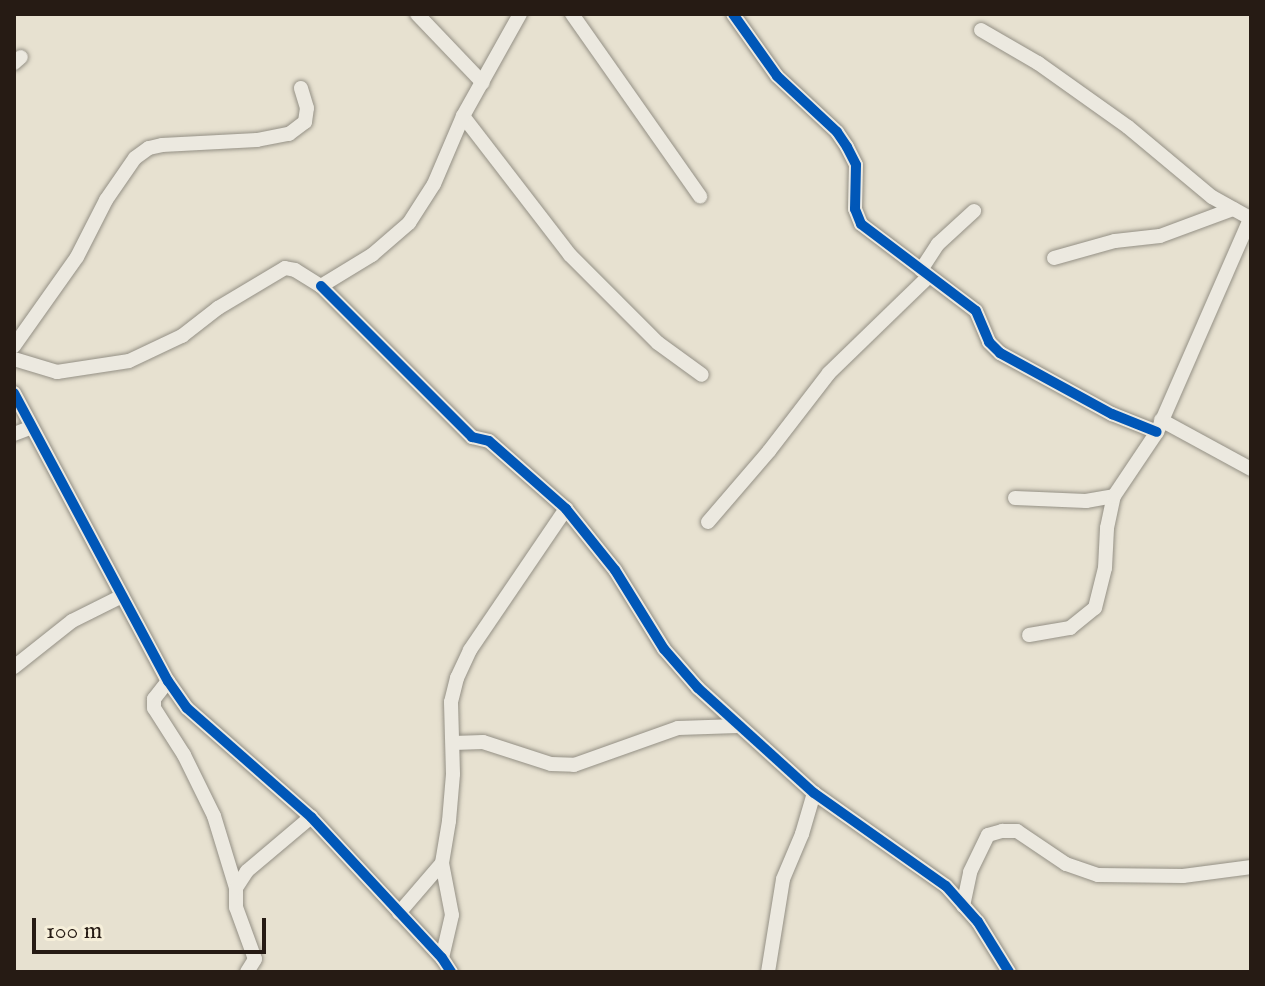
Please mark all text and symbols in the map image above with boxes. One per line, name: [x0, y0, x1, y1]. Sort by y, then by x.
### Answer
scale bar: [36, 902, 270, 952]
text: 100 m: [46, 916, 102, 947]

